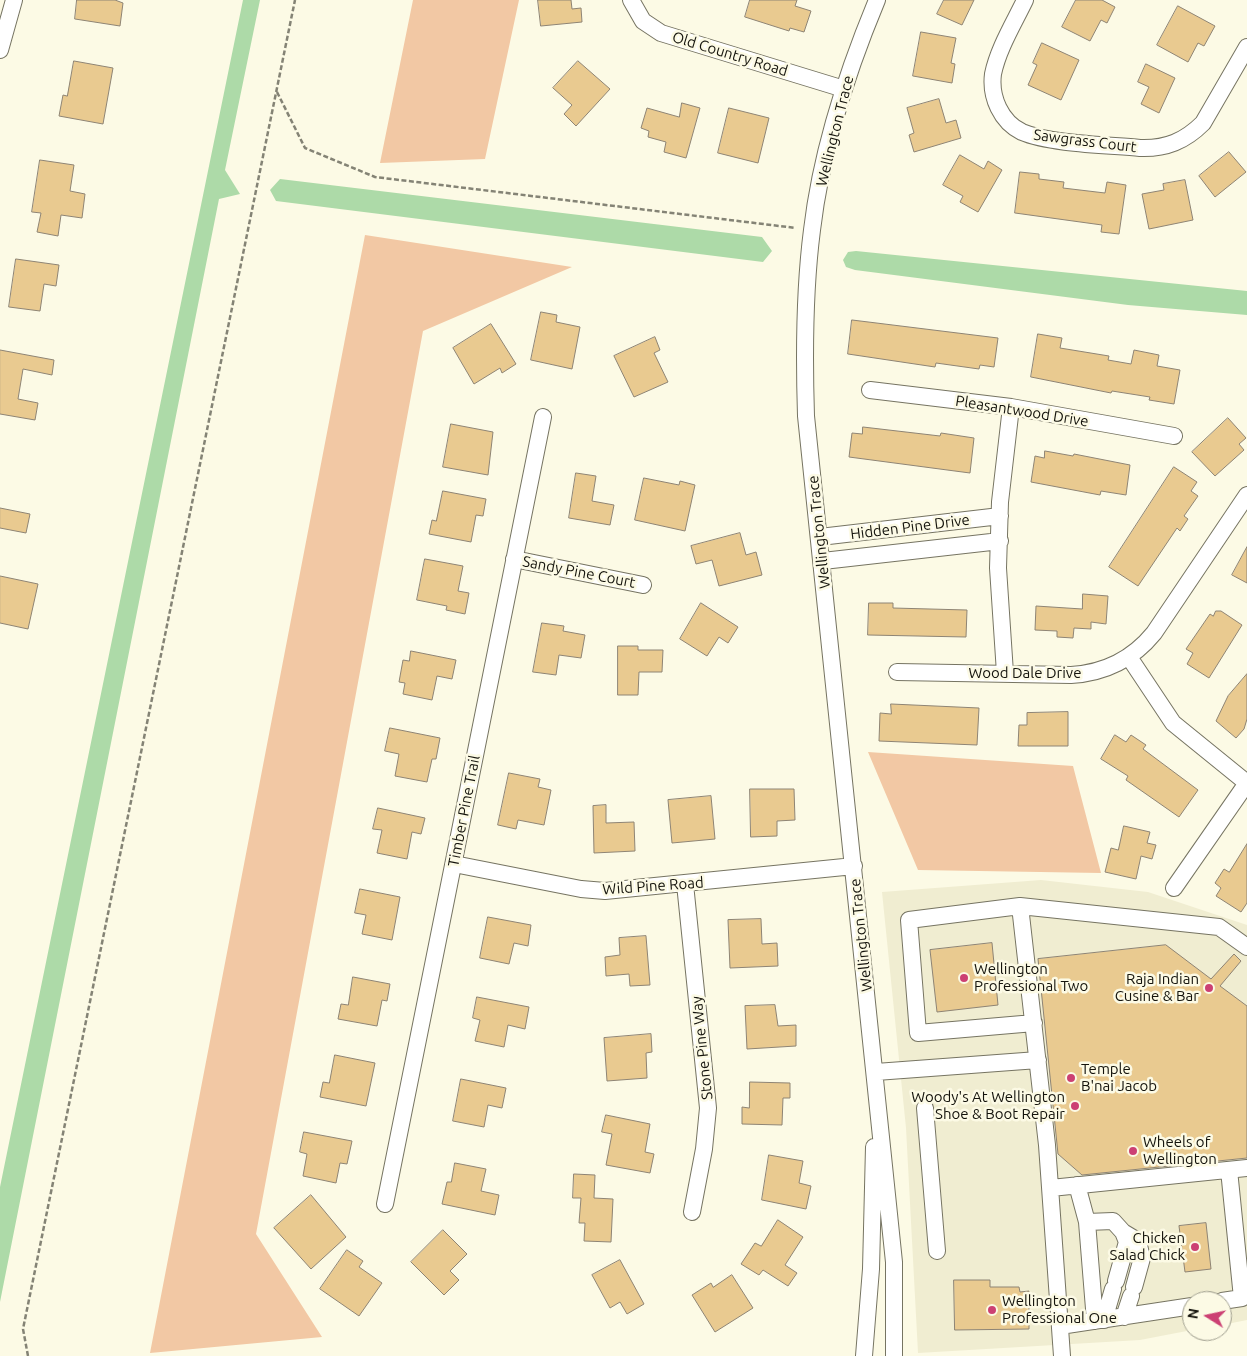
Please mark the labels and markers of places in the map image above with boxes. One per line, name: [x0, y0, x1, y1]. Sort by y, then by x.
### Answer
place label: Wellington Professional Two: [974, 960, 1088, 995]
place label: Raja Indian Cusine & Bar: [1115, 970, 1199, 1005]
marker: Wellington Professional Two: [958, 972, 970, 984]
marker: Raja Indian Cusine & Bar: [1203, 982, 1215, 994]
place label: Temple B'nai Jacob: [1081, 1060, 1157, 1095]
marker: Temple B'nai Jacob: [1065, 1072, 1077, 1084]
place label: Woody's At Wellington Shoe & Boot Repair: [911, 1088, 1065, 1123]
marker: Woody's At Wellington Shoe & Boot Repair: [1069, 1100, 1081, 1112]
place label: Wheels of Wellington: [1143, 1133, 1217, 1168]
marker: Wheels of Wellington: [1127, 1145, 1139, 1157]
place label: Chicken Salad Chick: [1110, 1229, 1185, 1264]
marker: Chicken Salad Chick: [1189, 1241, 1201, 1253]
place label: Wellington Professional One: [1002, 1292, 1117, 1327]
marker: Wellington Professional One: [986, 1304, 998, 1316]

